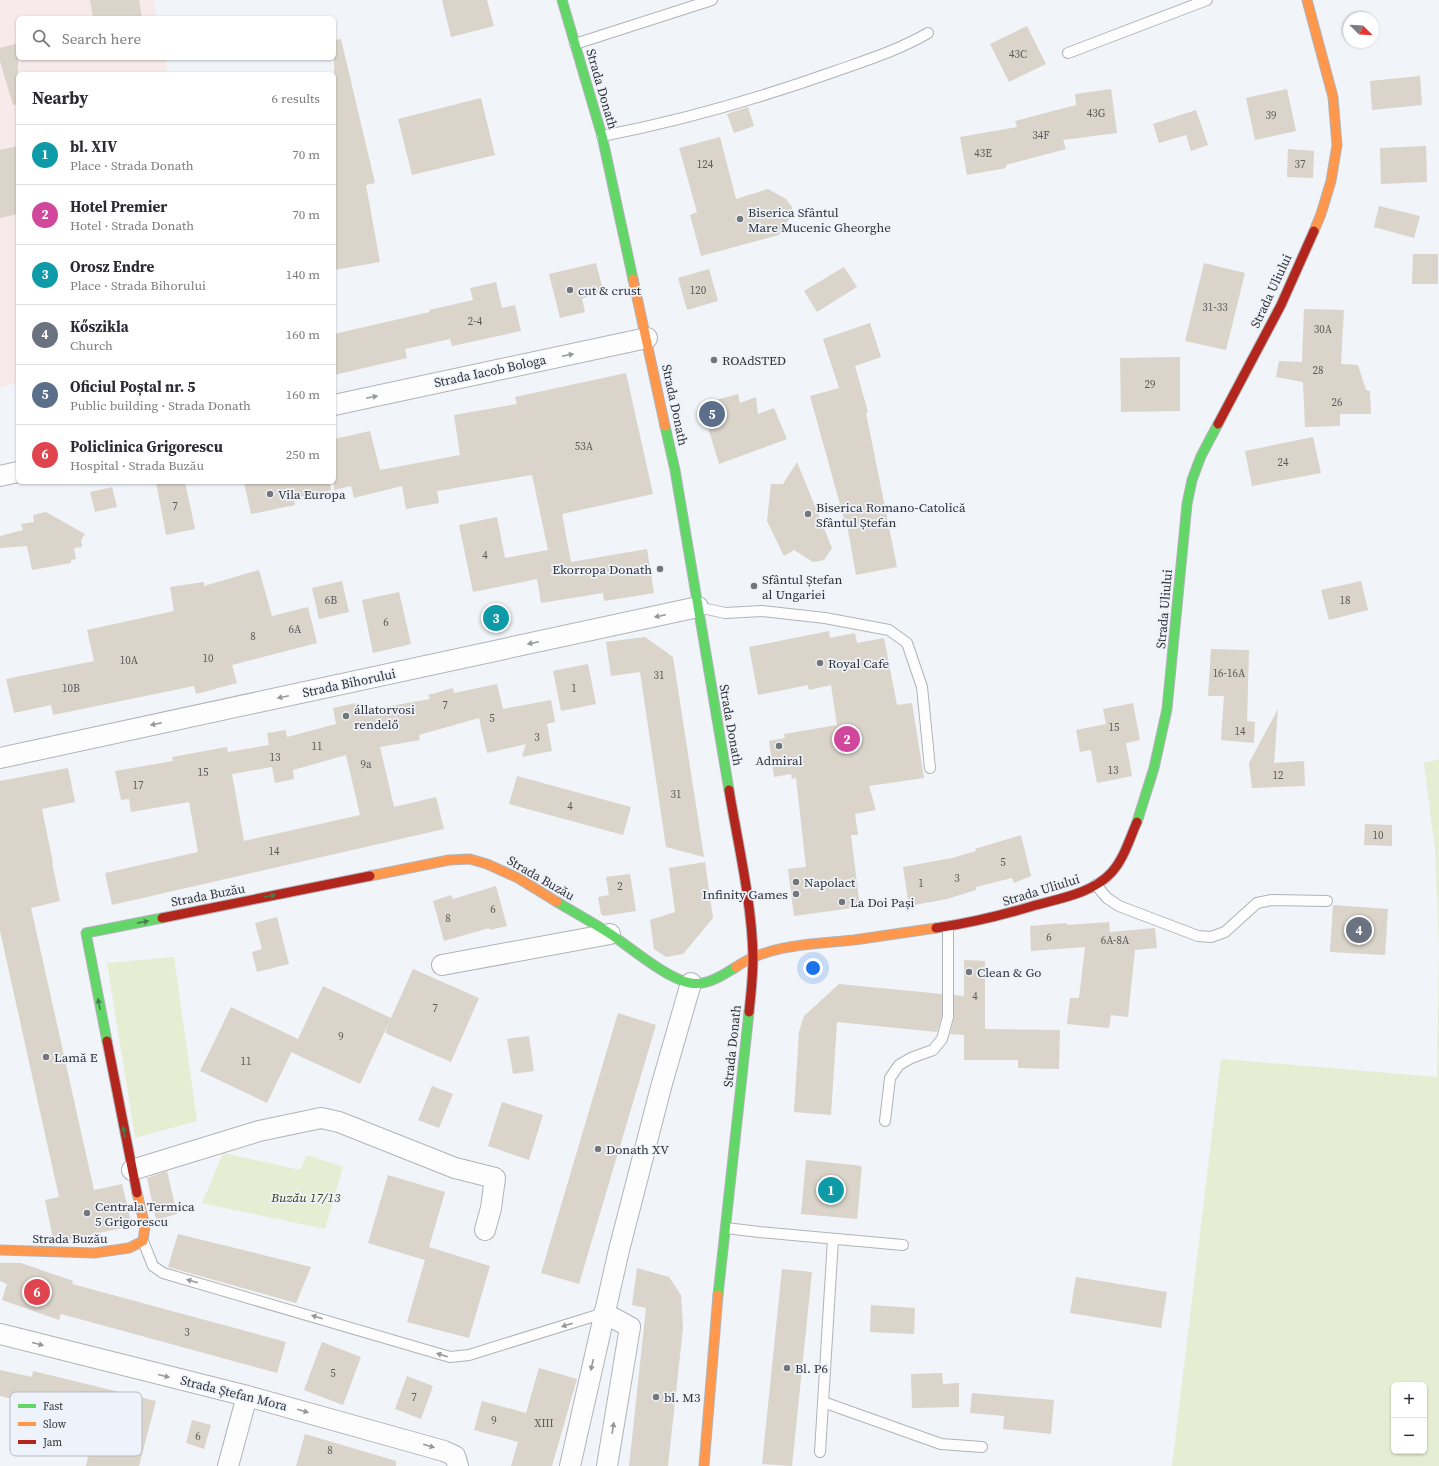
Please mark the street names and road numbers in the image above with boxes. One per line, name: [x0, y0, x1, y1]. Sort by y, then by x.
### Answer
street label: Strada Donath: [582, 47, 622, 131]
street label: Strada Uliului: [1246, 251, 1296, 331]
street label: Strada Iacob Bologa: [432, 351, 548, 391]
street label: Strada Donath: [658, 363, 692, 447]
street label: Strada Uliului: [1152, 568, 1176, 649]
street label: Strada Bihorului: [301, 665, 397, 701]
street label: Strada Donath: [715, 683, 747, 767]
street label: Strada Buzău: [504, 852, 578, 904]
street label: Strada Uliului: [1000, 870, 1082, 910]
street label: Strada Buzău: [169, 879, 247, 911]
street label: Strada Donath: [719, 1004, 745, 1088]
street label: Strada Buzău: [32, 1230, 108, 1247]
street label: Strada Ștefan Mora: [179, 1372, 290, 1415]

